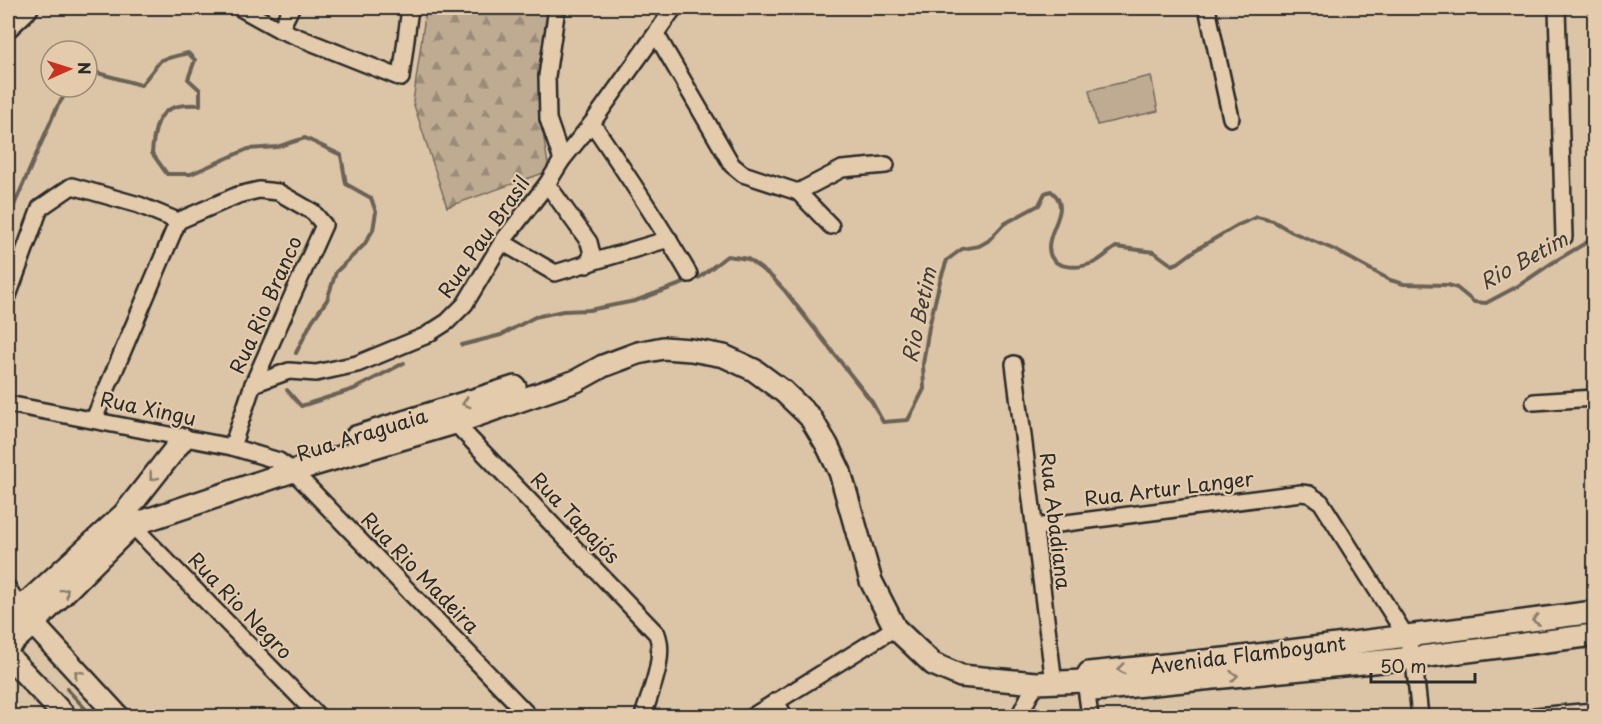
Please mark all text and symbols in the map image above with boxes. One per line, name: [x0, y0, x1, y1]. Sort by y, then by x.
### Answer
north arrow: [39, 39, 99, 99]
text: N: [73, 61, 97, 75]
street label: Rua Pau Brasil: [430, 169, 537, 304]
water label: Rio Betim: [1473, 222, 1574, 297]
street label: Rua Rio Branco: [221, 231, 309, 378]
water label: Rio Betim: [892, 263, 944, 365]
street label: Rua Xingu: [97, 383, 199, 433]
one-way arrow: [461, 396, 472, 408]
street label: Rua Araguaia: [293, 400, 431, 468]
street label: Rua Abadiana: [1033, 451, 1079, 591]
street label: Rua Artur Langer: [1082, 463, 1256, 513]
street label: Rua Tapajós: [524, 465, 627, 570]
one-way arrow: [150, 470, 161, 481]
street label: Rua Rio Madeira: [355, 505, 487, 640]
street label: Rua Rio Negro: [182, 545, 300, 666]
one-way arrow: [58, 588, 69, 599]
one-way arrow: [1532, 613, 1541, 625]
street label: Avenida Flamboyant: [1148, 627, 1348, 681]
scale bar: [1371, 646, 1474, 684]
text: 50 m: [1380, 652, 1427, 679]
one-way arrow: [1117, 662, 1126, 675]
one-way arrow: [74, 670, 85, 680]
one-way arrow: [1229, 670, 1238, 683]

